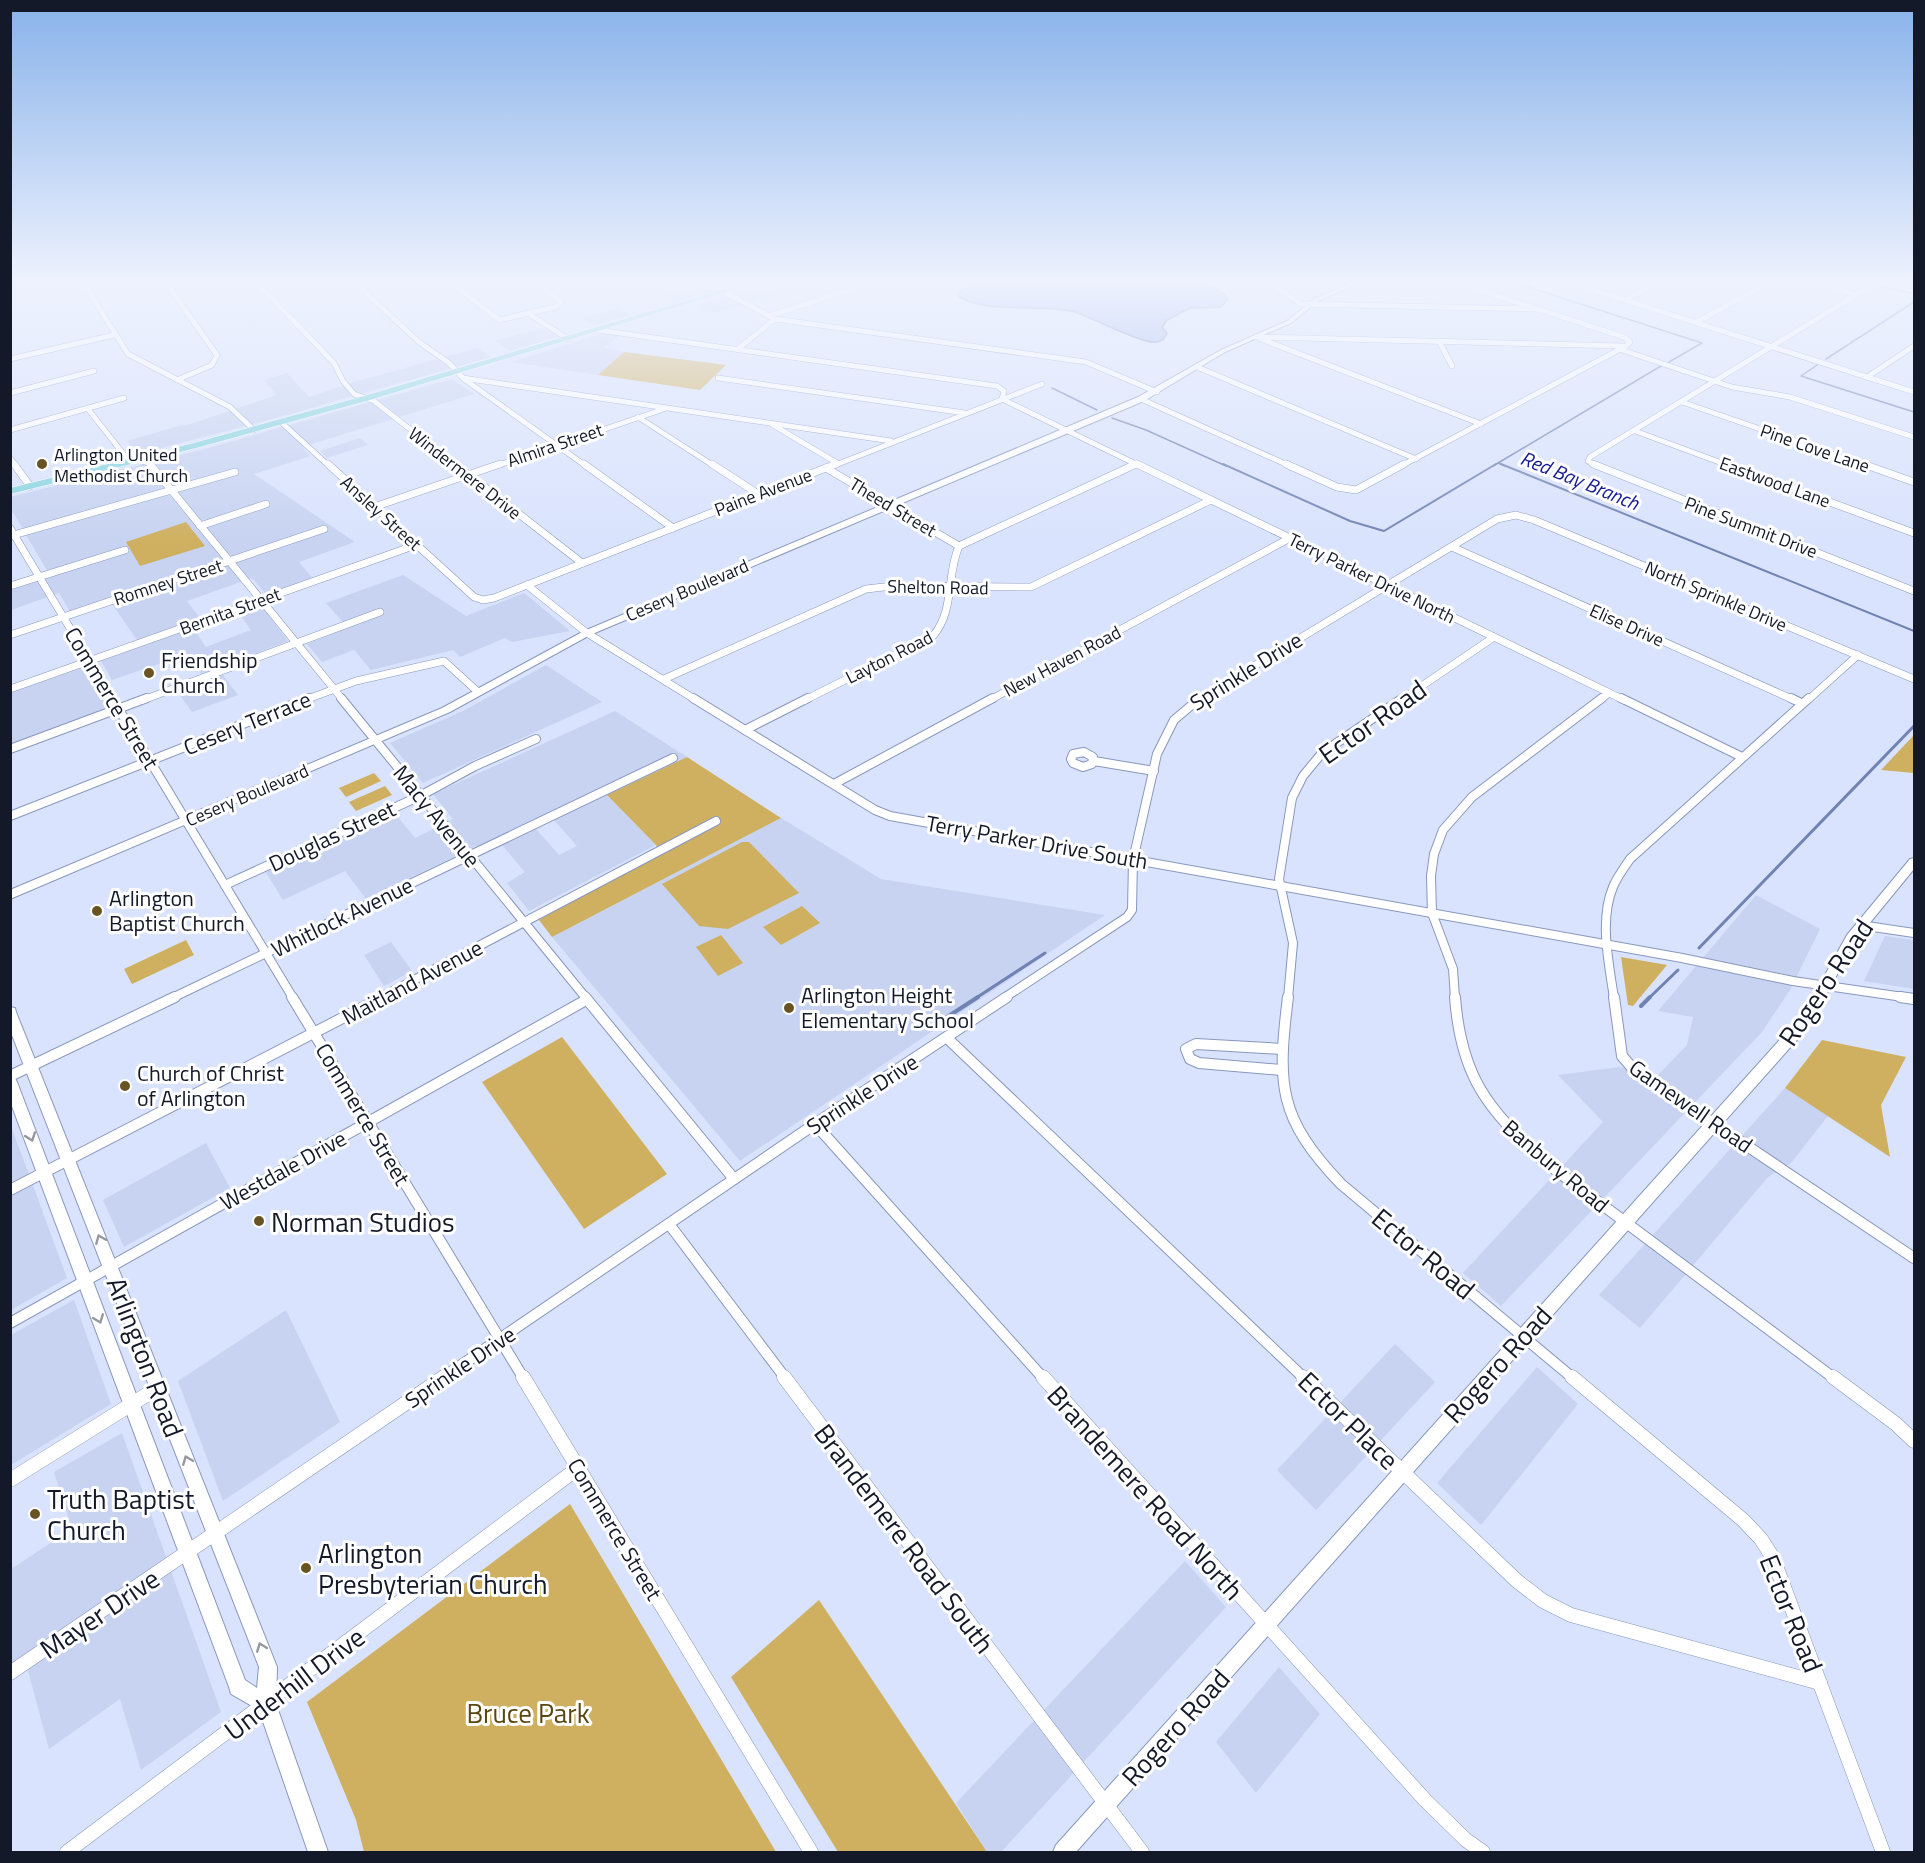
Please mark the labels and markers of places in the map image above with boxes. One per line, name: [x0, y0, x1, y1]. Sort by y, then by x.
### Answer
place label: Arlington United Methodist Church: [54, 441, 188, 489]
marker: Arlington United Methodist Church: [35, 457, 49, 471]
place label: Friendship Church: [161, 643, 258, 702]
marker: Friendship Church: [142, 666, 156, 680]
place label: Arlington Baptist Church: [109, 881, 245, 940]
marker: Arlington Baptist Church: [90, 904, 104, 918]
place label: Arlington Height Elementary School: [801, 978, 974, 1037]
marker: Arlington Height Elementary School: [782, 1001, 796, 1015]
place label: Church of Christ of Arlington: [137, 1056, 284, 1115]
marker: Church of Christ of Arlington: [118, 1079, 132, 1093]
place label: Norman Studios: [271, 1201, 454, 1242]
marker: Norman Studios: [252, 1214, 266, 1228]
place label: Truth Baptist Church: [47, 1478, 195, 1550]
marker: Truth Baptist Church: [28, 1507, 42, 1521]
place label: Arlington Presbyterian Church: [318, 1532, 547, 1604]
marker: Arlington Presbyterian Church: [299, 1561, 313, 1575]

